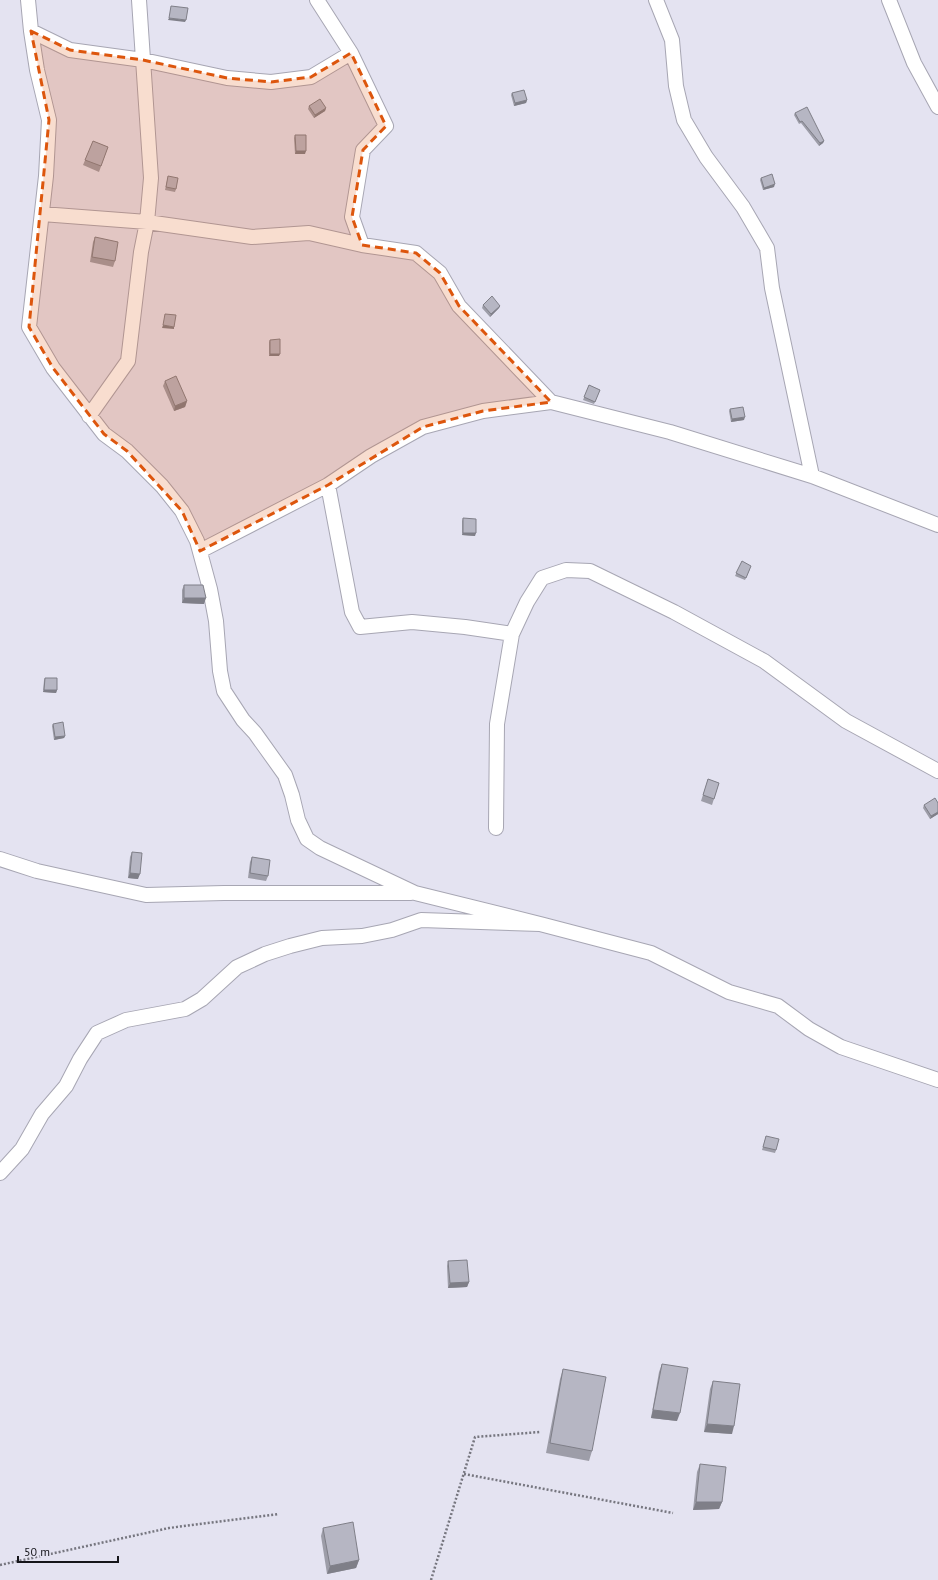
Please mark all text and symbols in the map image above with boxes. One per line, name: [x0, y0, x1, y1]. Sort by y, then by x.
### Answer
scale bar: [18, 1538, 118, 1564]
text: 50 m: [24, 1544, 50, 1559]

